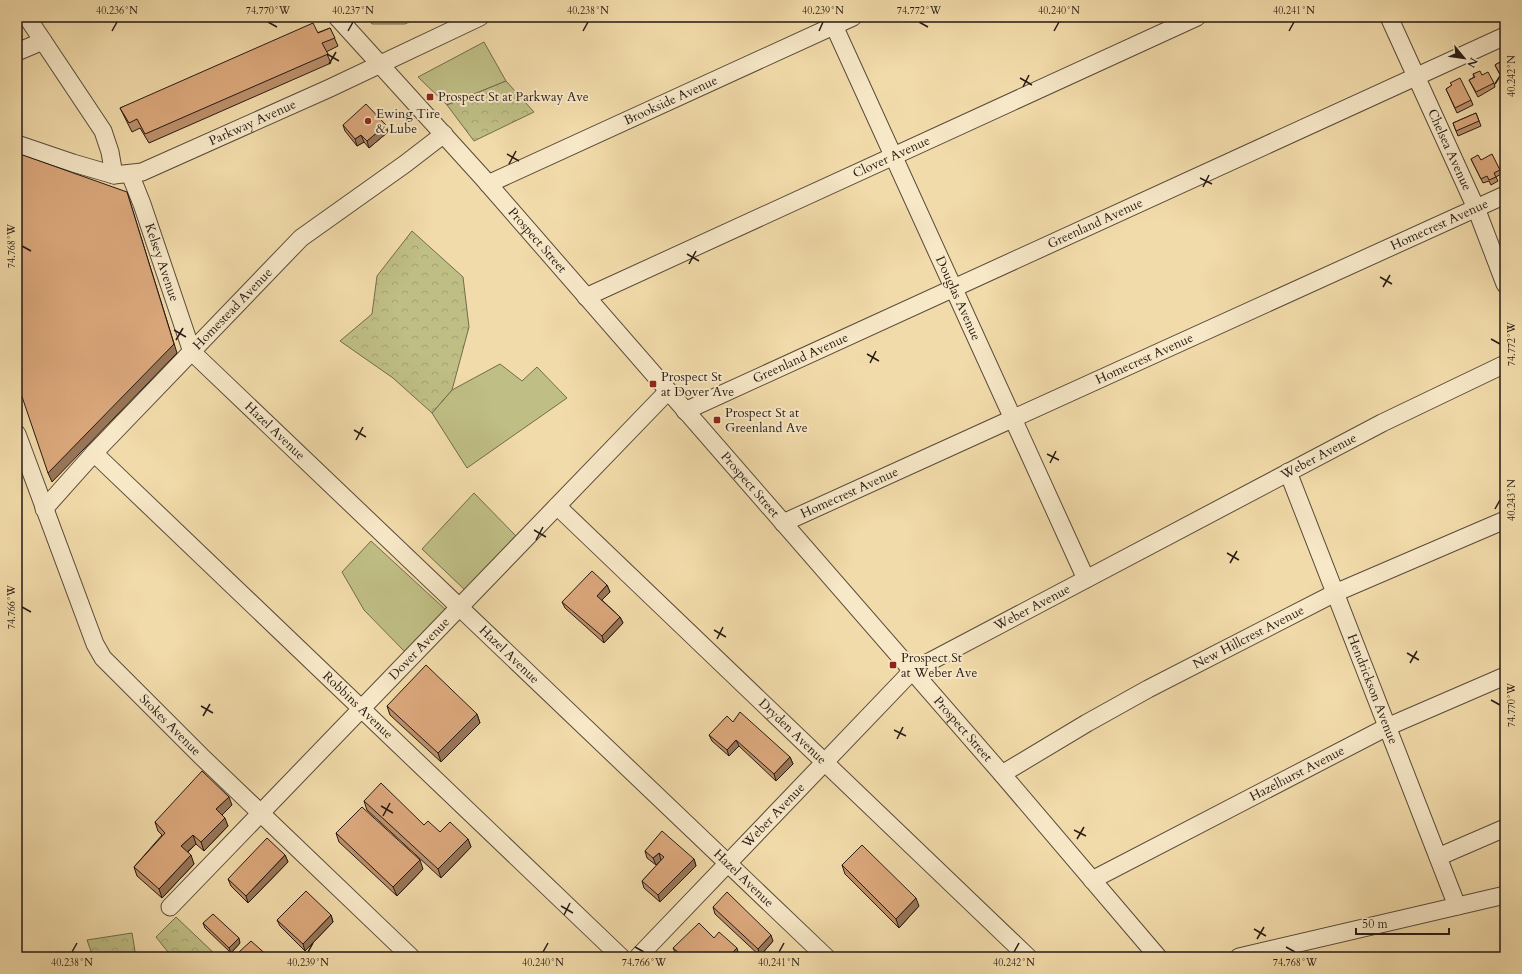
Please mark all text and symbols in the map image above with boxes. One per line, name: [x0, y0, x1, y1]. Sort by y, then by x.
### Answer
text: 40.236°N: [96, 4, 138, 18]
text: 74.770°W: [246, 4, 291, 18]
text: 40.237°N: [332, 4, 374, 18]
text: 40.238°N: [567, 4, 609, 18]
text: 40.239°N: [802, 4, 844, 18]
text: 74.772°W: [897, 4, 942, 18]
text: 40.240°N: [1038, 4, 1080, 18]
text: 40.241°N: [1273, 4, 1315, 18]
north arrow: [1444, 38, 1484, 78]
text: N: [1463, 55, 1481, 71]
text: 40.242°N: [1505, 55, 1519, 97]
street label: Brookside Avenue: [621, 71, 721, 130]
place label: Prospect St at Parkway Ave: [438, 88, 589, 106]
marker: Prospect St at Parkway Ave: [425, 92, 435, 102]
street label: Parkway Avenue: [206, 95, 299, 150]
place label: Ewing Tire & Lube: [376, 105, 440, 138]
street label: Chelsea Avenue: [1423, 106, 1476, 194]
marker: Ewing Tire & Lube: [363, 116, 373, 126]
street label: Clover Avenue: [850, 131, 933, 183]
street label: Greenland Avenue: [1044, 194, 1146, 253]
street label: Homecrest Avenue: [1388, 195, 1491, 255]
street label: Prospect Street: [504, 204, 571, 277]
street label: Kelsey Avenue: [140, 221, 183, 304]
text: 74.768°W: [5, 223, 19, 268]
street label: Douglas Avenue: [931, 253, 985, 343]
street label: Homestead Avenue: [189, 264, 276, 354]
text: 74.772°W: [1505, 321, 1519, 366]
street label: Greenland Avenue: [750, 329, 851, 388]
street label: Homecrest Avenue: [1093, 329, 1196, 389]
place label: Prospect St at Dover Ave: [661, 368, 734, 401]
marker: Prospect St at Dover Ave: [648, 379, 658, 389]
street label: Hazel Avenue: [241, 398, 309, 464]
place label: Prospect St at Greenland Ave: [725, 404, 808, 437]
marker: Prospect St at Greenland Ave: [712, 415, 722, 425]
street label: Weber Avenue: [1277, 429, 1360, 484]
street label: Prospect Street: [717, 448, 784, 521]
street label: Homecrest Avenue: [798, 463, 901, 523]
text: 40.243°N: [1505, 479, 1519, 521]
street label: Weber Avenue: [990, 580, 1073, 635]
text: 74.766°W: [5, 584, 19, 629]
street label: New Hillcrest Avenue: [1190, 601, 1307, 673]
street label: Dover Avenue: [385, 613, 454, 684]
street label: Hazel Avenue: [475, 622, 543, 688]
street label: Hendrickson Avenue: [1343, 631, 1402, 747]
place label: Prospect St at Weber Ave: [901, 649, 977, 682]
marker: Prospect St at Weber Ave: [888, 660, 898, 670]
street label: Robbins Avenue: [319, 667, 397, 743]
text: 74.770°W: [1505, 682, 1519, 727]
street label: Stokes Avenue: [135, 690, 205, 760]
street label: Prospect Street: [929, 692, 996, 766]
street label: Dryden Avenue: [754, 695, 831, 768]
street label: Hazelhurst Avenue: [1246, 742, 1348, 806]
street label: Weber Avenue: [737, 779, 809, 853]
street label: Hazel Avenue: [709, 845, 778, 912]
scale bar: [1356, 910, 1449, 936]
text: 50 m: [1362, 916, 1389, 932]
text: 40.238°N: [51, 956, 93, 970]
text: 40.239°N: [287, 956, 329, 970]
text: 40.240°N: [522, 956, 564, 970]
text: 74.766°W: [622, 956, 667, 970]
text: 40.241°N: [758, 956, 800, 970]
text: 40.242°N: [993, 956, 1035, 970]
text: 74.768°W: [1273, 956, 1318, 970]

